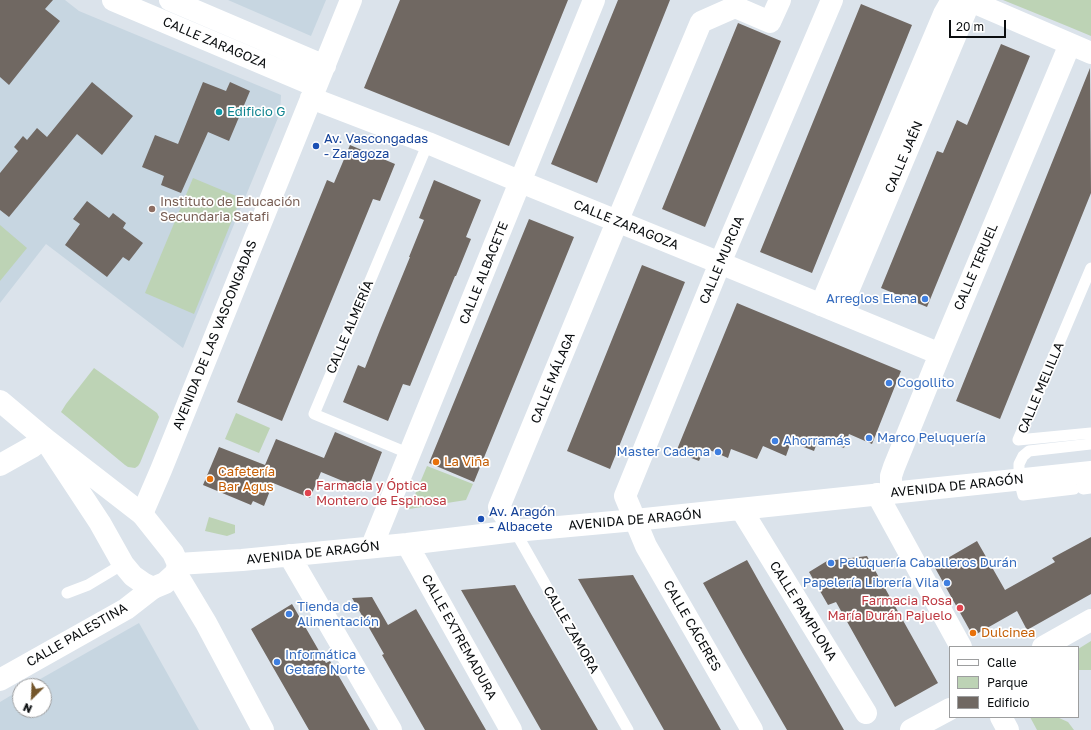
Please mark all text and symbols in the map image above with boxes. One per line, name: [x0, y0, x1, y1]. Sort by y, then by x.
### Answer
scale bar: [951, 12, 1008, 38]
street label: CALLE ZARAGOZA: [160, 14, 270, 72]
text: 20 m: [956, 19, 984, 34]
place label: Edificio G: [227, 104, 285, 120]
marker: Edificio G: [214, 107, 224, 117]
street label: CALLE JAÉN: [882, 119, 926, 195]
place label: Av. Vascongadas - Zaragoza: [324, 131, 428, 162]
marker: Av. Vascongadas - Zaragoza: [311, 141, 321, 151]
place label: Instituto de Educación Secundaria Satafi: [160, 194, 300, 225]
street label: CALLE ZARAGOZA: [571, 197, 681, 253]
marker: Instituto de Educación Secundaria Satafi: [147, 204, 157, 214]
street label: CALLE MURCIA: [696, 213, 748, 307]
street label: CALLE ALBACETE: [456, 219, 512, 327]
street label: CALLE TERUEL: [951, 221, 1001, 313]
street label: AVENIDA DE LAS VASCONGADAS: [170, 238, 260, 432]
street label: CALLE ALMERÍA: [323, 278, 377, 376]
place label: Arreglos Elena: [826, 291, 917, 307]
marker: Arreglos Elena: [920, 294, 930, 304]
street label: CALLE MÁLAGA: [528, 330, 578, 426]
street label: CALLE MELILLA: [1015, 340, 1067, 436]
place label: Cogollito: [897, 375, 954, 391]
marker: Cogollito: [884, 378, 894, 388]
place label: Marco Peluquería: [877, 430, 986, 446]
place label: Ahorramás: [783, 433, 851, 449]
marker: Marco Peluquería: [864, 433, 874, 443]
marker: Ahorramás: [770, 436, 780, 446]
place label: Master Cadena: [616, 444, 710, 460]
marker: Master Cadena: [713, 447, 723, 457]
place label: La Viña: [444, 454, 490, 470]
marker: La Viña: [431, 457, 441, 467]
place label: Cafetería Bar Agus: [218, 464, 275, 495]
street label: AVENIDA DE ARAGÓN: [890, 471, 1024, 501]
marker: Cafetería Bar Agus: [205, 474, 215, 484]
place label: Farmacia y Óptica Montero de Espinosa: [316, 478, 447, 509]
marker: Farmacia y Óptica Montero de Espinosa: [303, 488, 313, 498]
place label: Av. Aragón - Albacete: [489, 504, 555, 535]
street label: AVENIDA DE ARAGÓN: [568, 506, 702, 534]
marker: Av. Aragón - Albacete: [476, 514, 486, 524]
street label: AVENIDA DE ARAGÓN: [246, 538, 380, 568]
place label: Peluquería Caballeros Durán: [839, 555, 1017, 571]
street label: CALLE PAMPLONA: [766, 558, 840, 664]
marker: Peluquería Caballeros Durán: [826, 558, 836, 568]
street label: CALLE EXTREMADURA: [418, 572, 500, 702]
place label: Papelería Librería Vila: [803, 575, 939, 591]
street label: CALLE CÁCERES: [660, 578, 724, 674]
marker: Papelería Librería Vila: [942, 578, 952, 588]
street label: CALLE ZAMORA: [540, 584, 602, 676]
place label: Farmacia Rosa María Durán Pajuelo: [827, 593, 952, 624]
place label: Tienda de Alimentación: [297, 599, 379, 630]
street label: CALLE PALESTINA: [24, 600, 130, 670]
marker: Farmacia Rosa María Durán Pajuelo: [955, 603, 965, 613]
marker: Tienda de Alimentación: [284, 609, 294, 619]
place label: Dulcinea: [981, 625, 1035, 641]
marker: Dulcinea: [968, 628, 978, 638]
legend: [949, 646, 1079, 718]
place label: Informática Getafe Norte: [285, 647, 365, 678]
text: Calle: [987, 655, 1016, 670]
marker: Informática Getafe Norte: [272, 657, 282, 667]
text: Parque: [987, 675, 1028, 690]
north arrow: [12, 678, 52, 718]
text: Edificio: [987, 695, 1029, 710]
text: N: [21, 701, 34, 716]

